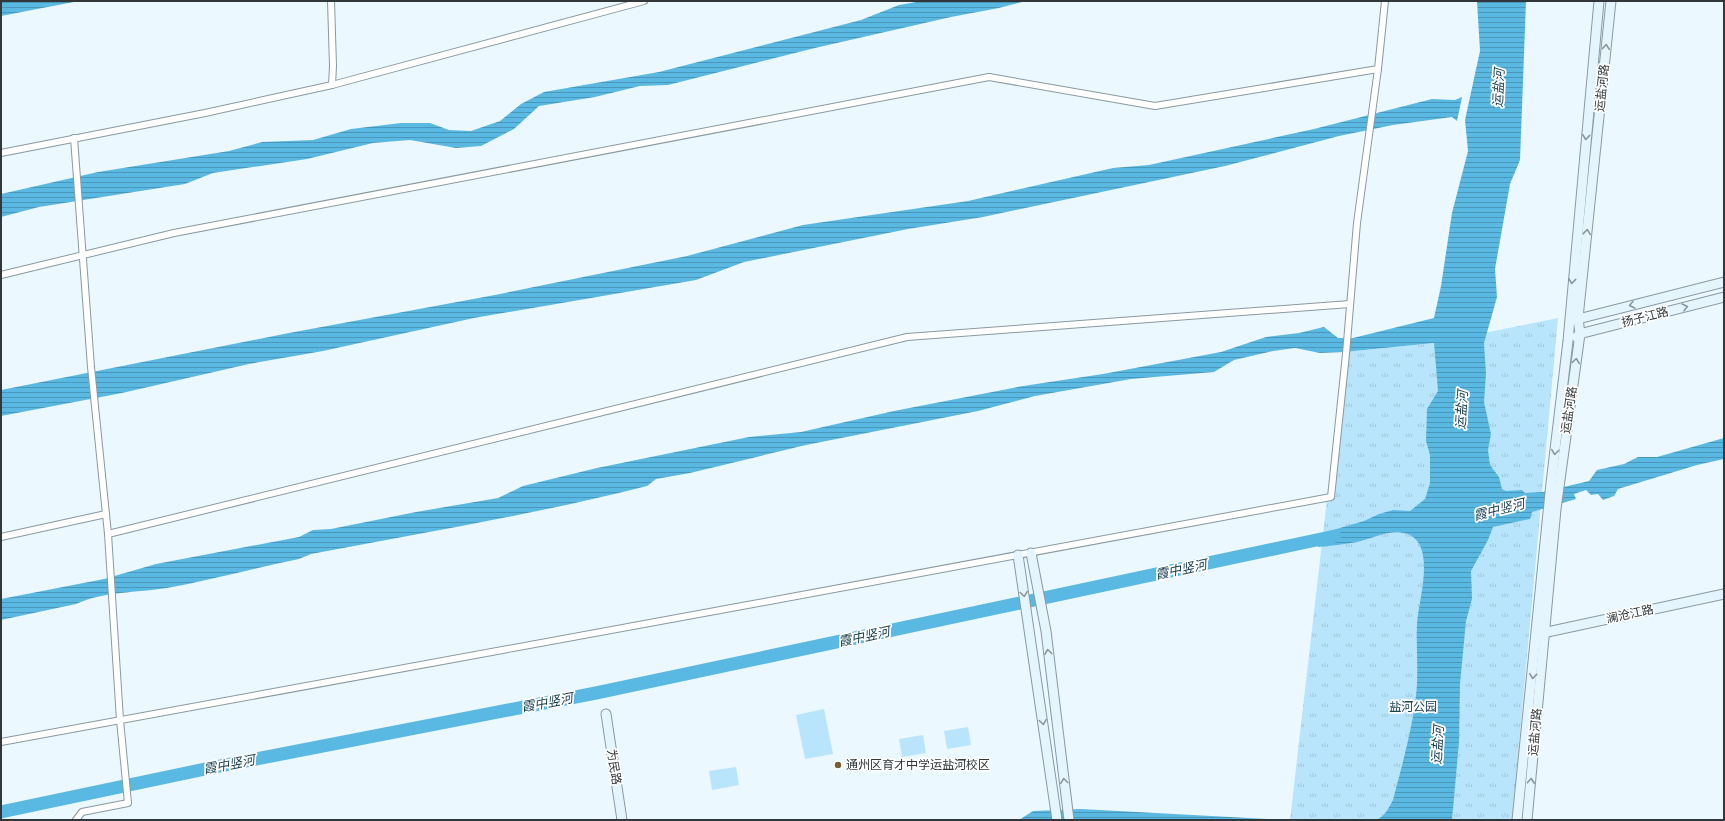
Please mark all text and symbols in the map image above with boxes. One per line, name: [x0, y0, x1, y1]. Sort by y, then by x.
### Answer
one-way arrow: [1602, 44, 1611, 50]
street label: 运盐河路: [1591, 63, 1612, 113]
water label: 运盐河: [1488, 65, 1509, 108]
one-way arrow: [1582, 134, 1591, 140]
one-way arrow: [1582, 229, 1591, 235]
one-way arrow: [1568, 278, 1577, 284]
one-way arrow: [1628, 300, 1635, 308]
street label: 扬子江路: [1620, 302, 1670, 331]
one-way arrow: [1682, 303, 1688, 311]
one-way arrow: [1571, 358, 1580, 364]
street label: 运盐河路: [1557, 385, 1580, 435]
water label: 运盐河: [1451, 387, 1473, 430]
one-way arrow: [1551, 449, 1560, 455]
water label: 霞中竖河: [1472, 493, 1530, 525]
water label: 霞中竖河: [1154, 554, 1211, 584]
one-way arrow: [1019, 591, 1028, 597]
street label: 澜沧江路: [1605, 600, 1655, 627]
water label: 霞中竖河: [837, 621, 894, 651]
one-way arrow: [1044, 649, 1053, 655]
one-way arrow: [1528, 673, 1537, 679]
water label: 霞中竖河: [520, 688, 577, 717]
park label: 盐河公园: [1389, 698, 1437, 715]
street label: 运盐河路: [1524, 707, 1545, 757]
one-way arrow: [1038, 719, 1047, 725]
water label: 运盐河: [1427, 722, 1449, 765]
street label: 为民路: [603, 748, 626, 786]
water label: 霞中竖河: [202, 750, 259, 779]
place label: 通州区育才中学运盐河校区: [846, 756, 990, 773]
marker: 通州区育才中学运盐河校区: [833, 760, 843, 770]
one-way arrow: [1060, 778, 1069, 784]
one-way arrow: [1526, 778, 1535, 784]

